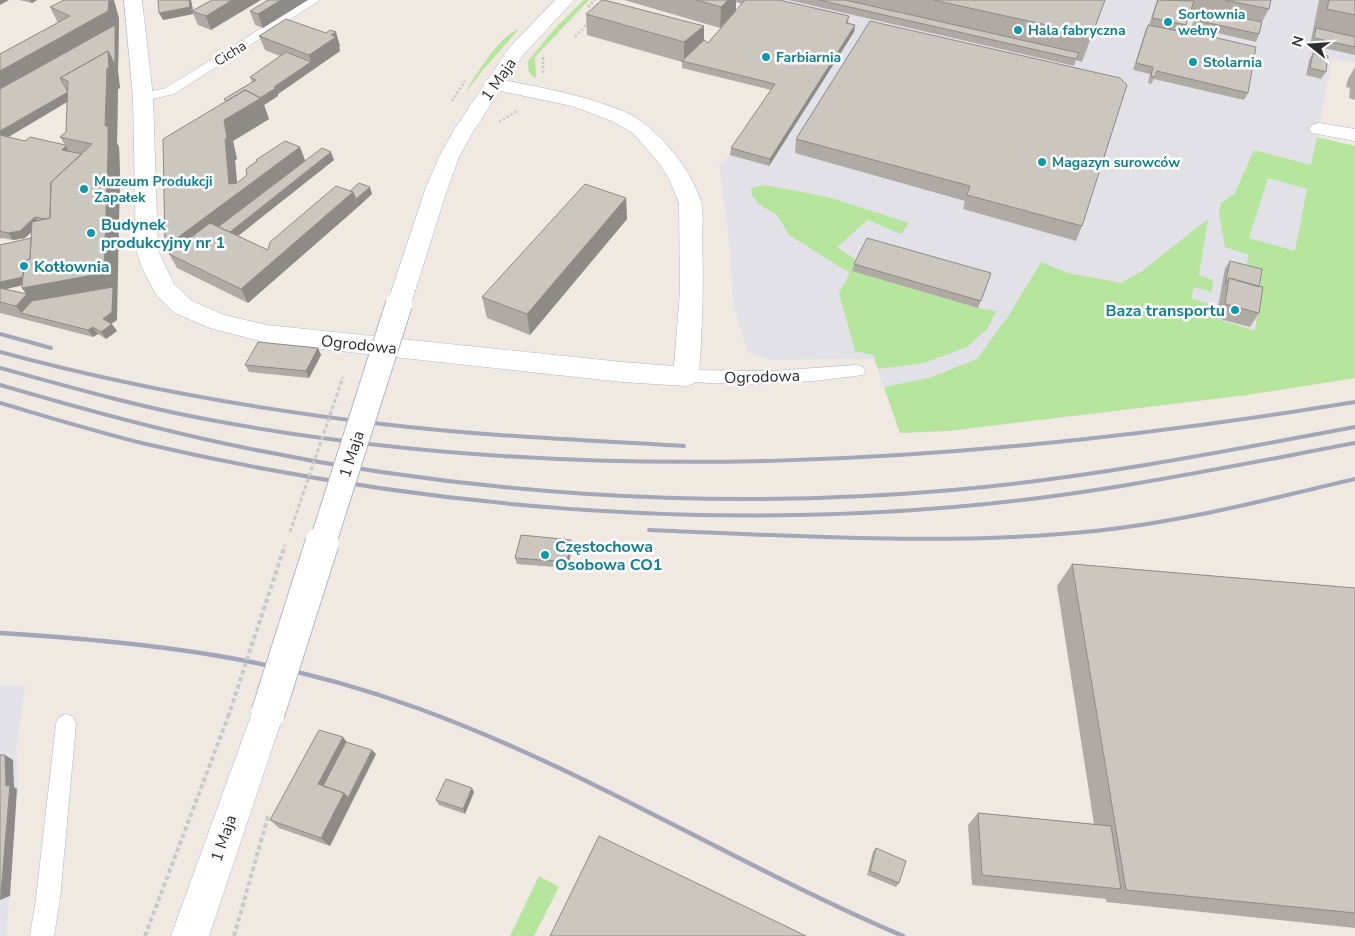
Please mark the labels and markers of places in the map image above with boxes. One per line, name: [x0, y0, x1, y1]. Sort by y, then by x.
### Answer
place label: Sortownia wełny: [1178, 5, 1245, 40]
marker: Sortownia wełny: [1162, 16, 1174, 28]
place label: Hala fabryczna: [1028, 21, 1126, 40]
marker: Hala fabryczna: [1012, 24, 1024, 36]
place label: Farbiarnia: [776, 48, 841, 67]
marker: Farbiarnia: [760, 51, 772, 63]
place label: Stolarnia: [1203, 53, 1262, 72]
marker: Stolarnia: [1187, 56, 1199, 68]
place label: Magazyn surowców: [1052, 153, 1180, 172]
marker: Magazyn surowców: [1036, 156, 1048, 168]
place label: Muzeum Produkcji Zapałek: [94, 172, 213, 207]
marker: Muzeum Produkcji Zapałek: [78, 183, 90, 195]
place label: Budynek produkcyjny nr 1: [101, 214, 225, 254]
marker: Budynek produkcyjny nr 1: [85, 227, 97, 239]
place label: Kotłownia: [34, 256, 110, 278]
marker: Kotłownia: [18, 260, 30, 272]
place label: Baza transportu: [1105, 300, 1225, 322]
marker: Baza transportu: [1229, 304, 1241, 316]
place label: Częstochowa Osobowa CO1: [555, 536, 662, 576]
marker: Częstochowa Osobowa CO1: [539, 549, 551, 561]

